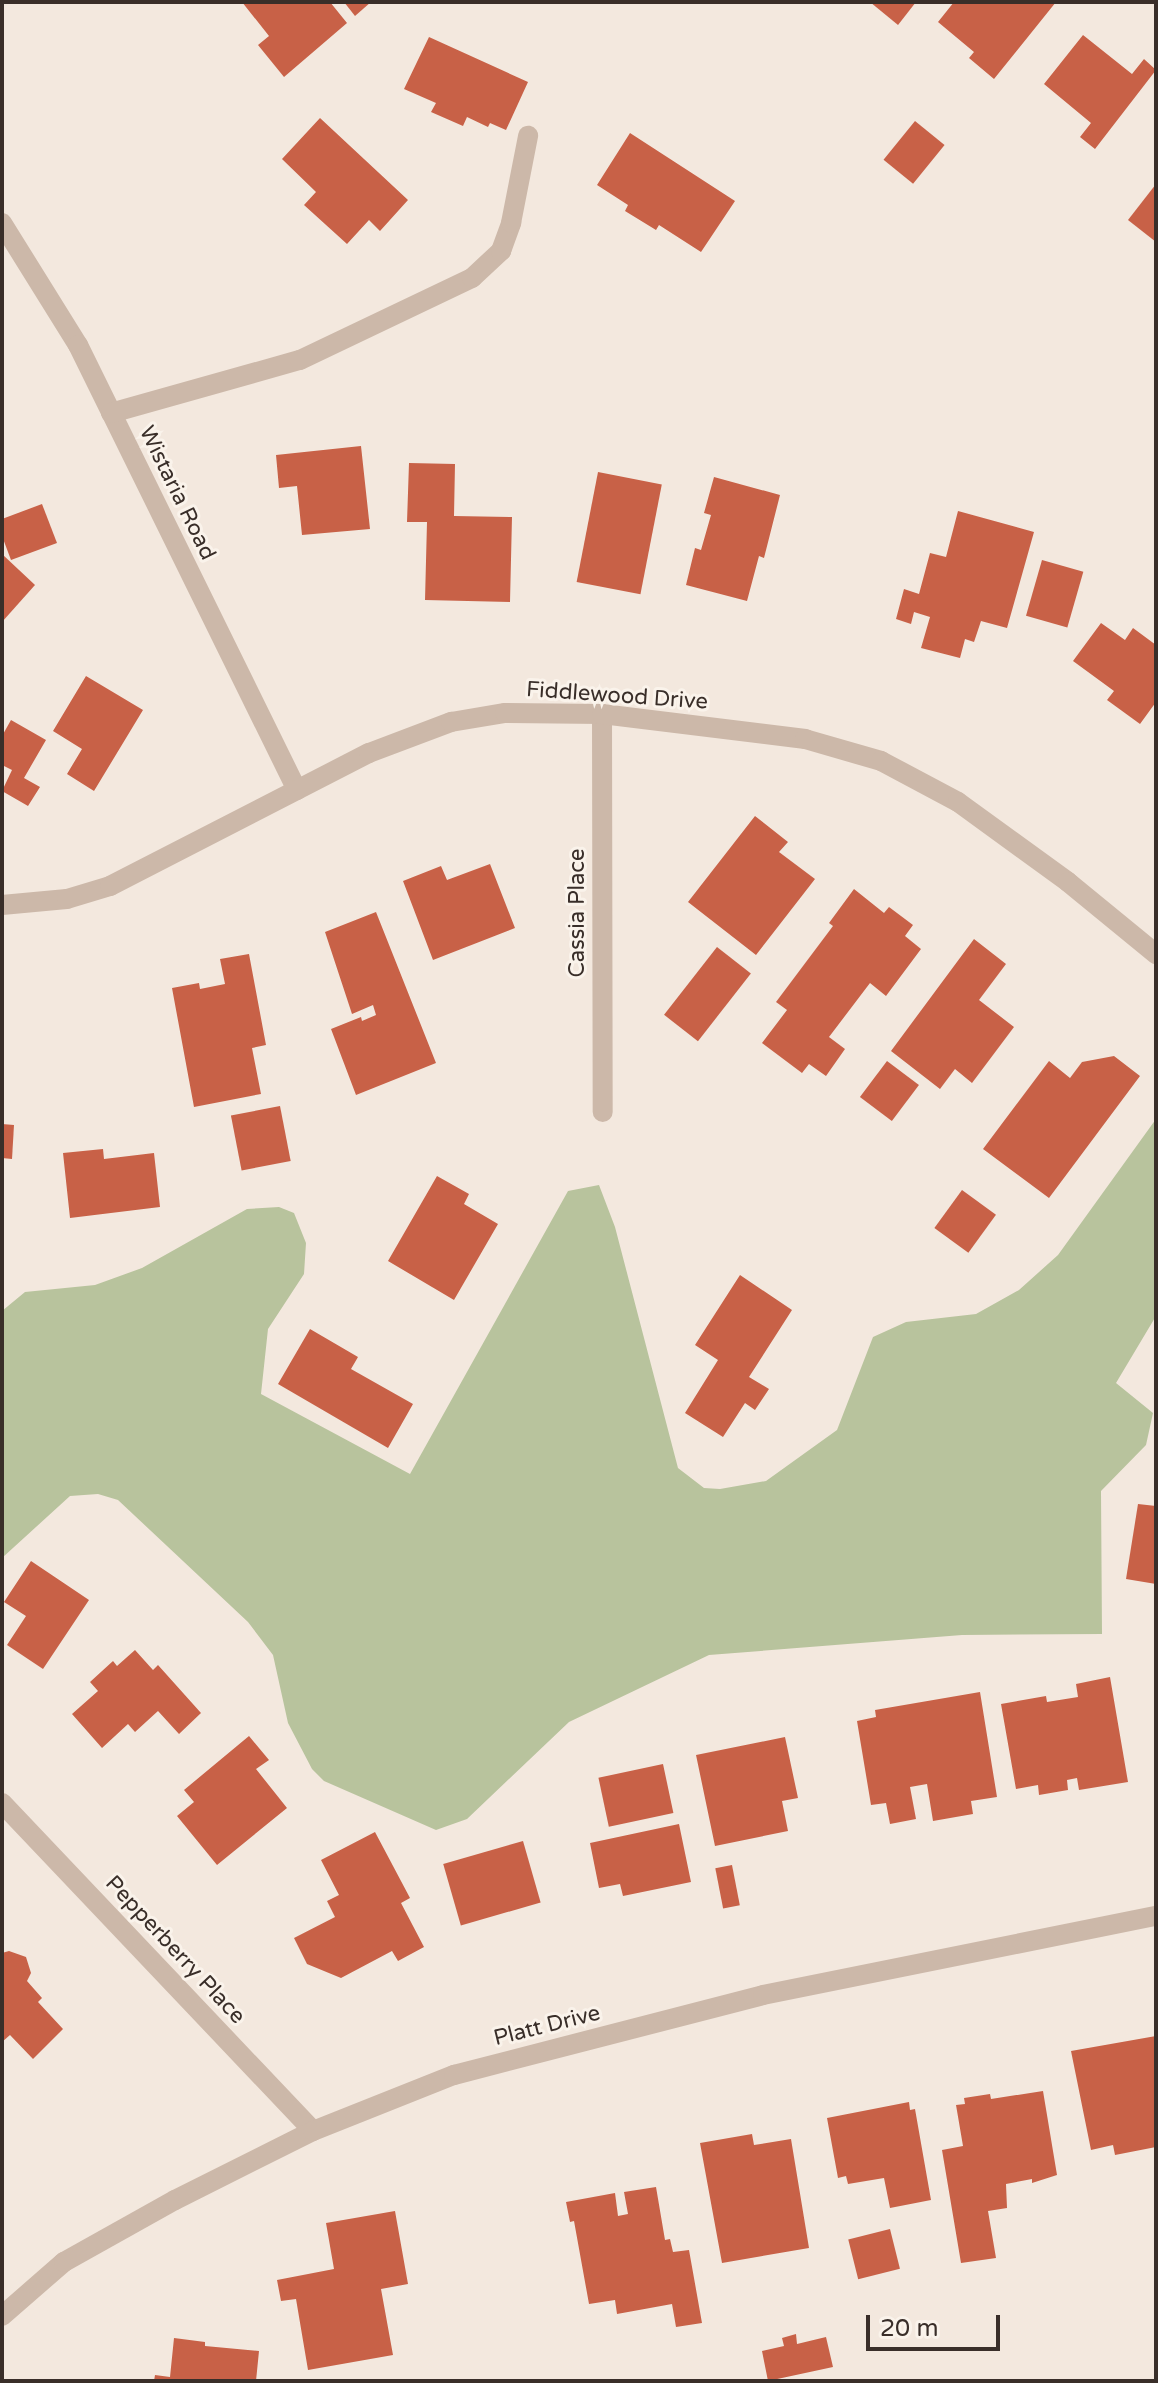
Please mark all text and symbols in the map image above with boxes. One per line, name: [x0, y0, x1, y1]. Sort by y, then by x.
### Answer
street label: Wistaria Road: [133, 422, 221, 564]
street label: Fiddlewood Drive: [525, 676, 709, 716]
street label: Cassia Place: [565, 849, 591, 977]
street label: Pepperberry Place: [100, 1870, 250, 2030]
street label: Platt Drive: [491, 2000, 603, 2052]
scale bar: [870, 2299, 1004, 2349]
text: 20 m: [880, 2314, 938, 2343]

